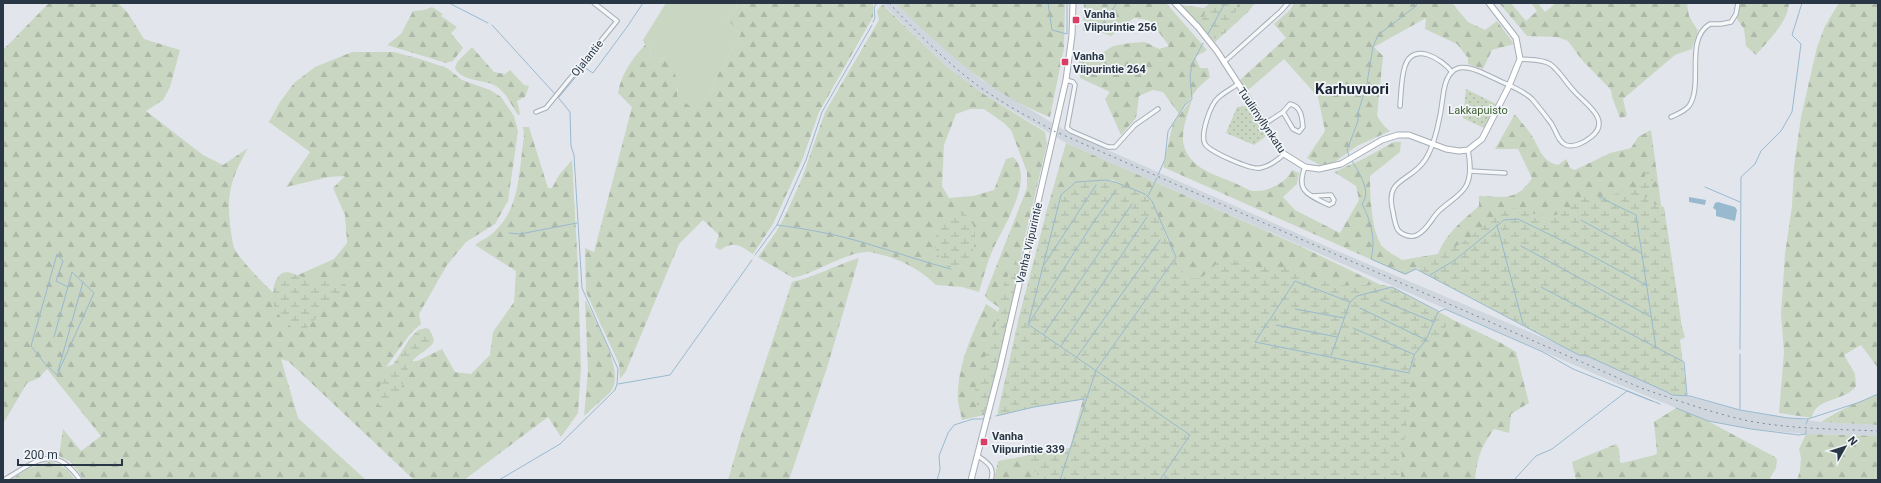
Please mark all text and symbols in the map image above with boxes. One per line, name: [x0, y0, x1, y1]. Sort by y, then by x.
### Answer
place label: Vanha Viipurintie 256: [1084, 8, 1157, 34]
marker: Vanha Viipurintie 256: [1071, 15, 1081, 25]
street label: Ojalantie: [569, 37, 606, 79]
place label: Vanha Viipurintie 264: [1073, 50, 1146, 76]
marker: Vanha Viipurintie 264: [1060, 57, 1070, 67]
district label: Karhuvuori: [1315, 80, 1389, 98]
street label: Tuulimyllynkatu: [1235, 85, 1288, 156]
park label: Lakkapuisto: [1448, 104, 1508, 117]
street label: Vanha Viipurintie: [1014, 201, 1045, 285]
north arrow: [1825, 427, 1865, 467]
place label: Vanha Viipurintie 339: [992, 430, 1065, 456]
text: N: [1845, 434, 1860, 448]
marker: Vanha Viipurintie 339: [979, 437, 989, 447]
scale bar: [18, 441, 122, 467]
text: 200 m: [24, 448, 58, 462]

